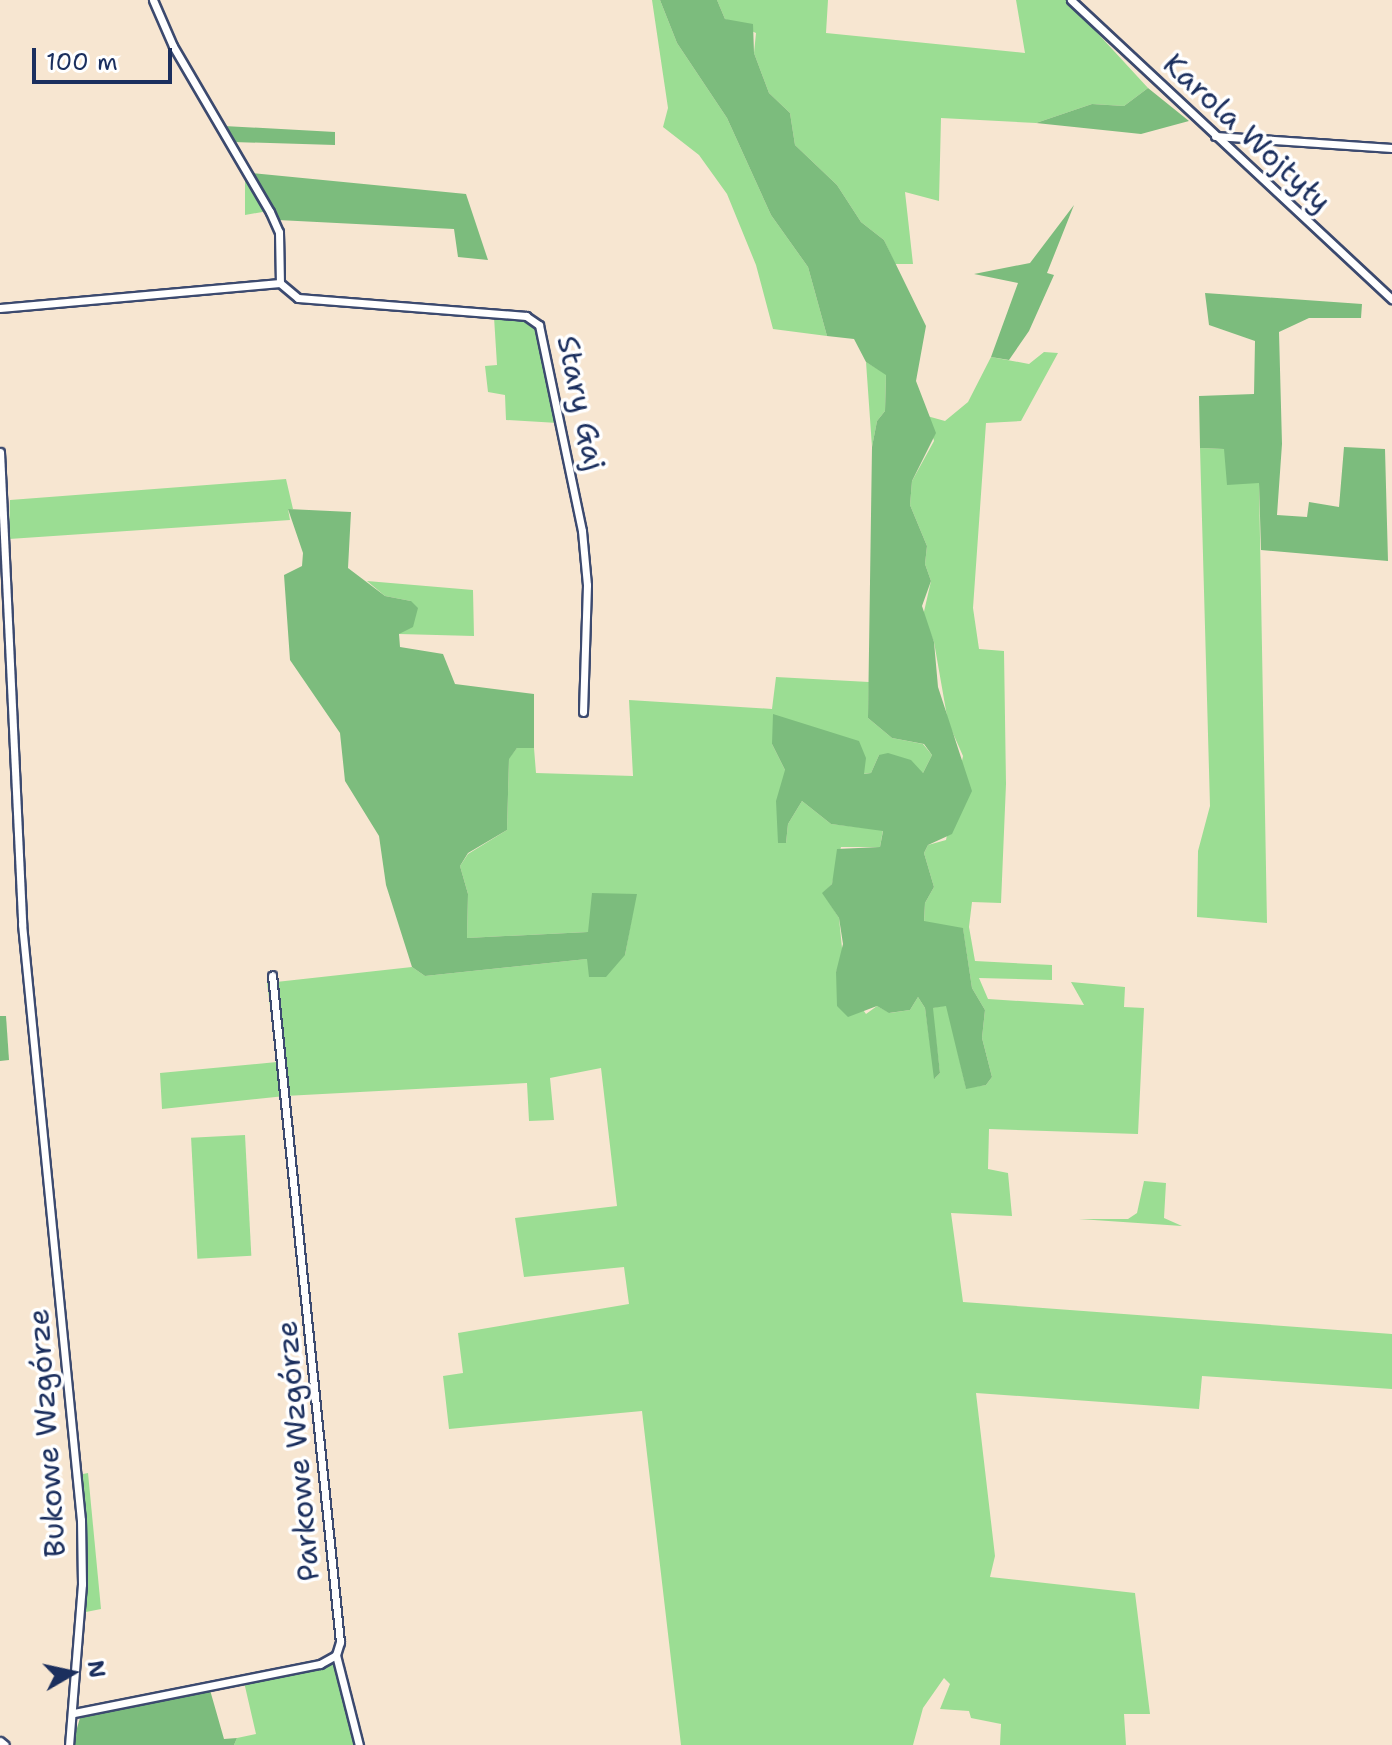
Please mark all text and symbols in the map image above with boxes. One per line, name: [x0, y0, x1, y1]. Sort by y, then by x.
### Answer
scale bar: [36, 32, 176, 82]
text: 100 m: [46, 46, 118, 78]
street label: Karola Wojtyły: [1156, 46, 1338, 220]
street label: Stary Gaj: [549, 332, 613, 474]
street label: Bukowe Wzgórze: [20, 1307, 74, 1559]
street label: Parkowe Wzgórze: [269, 1319, 327, 1583]
north arrow: [32, 1633, 112, 1713]
text: N: [81, 1658, 112, 1680]

